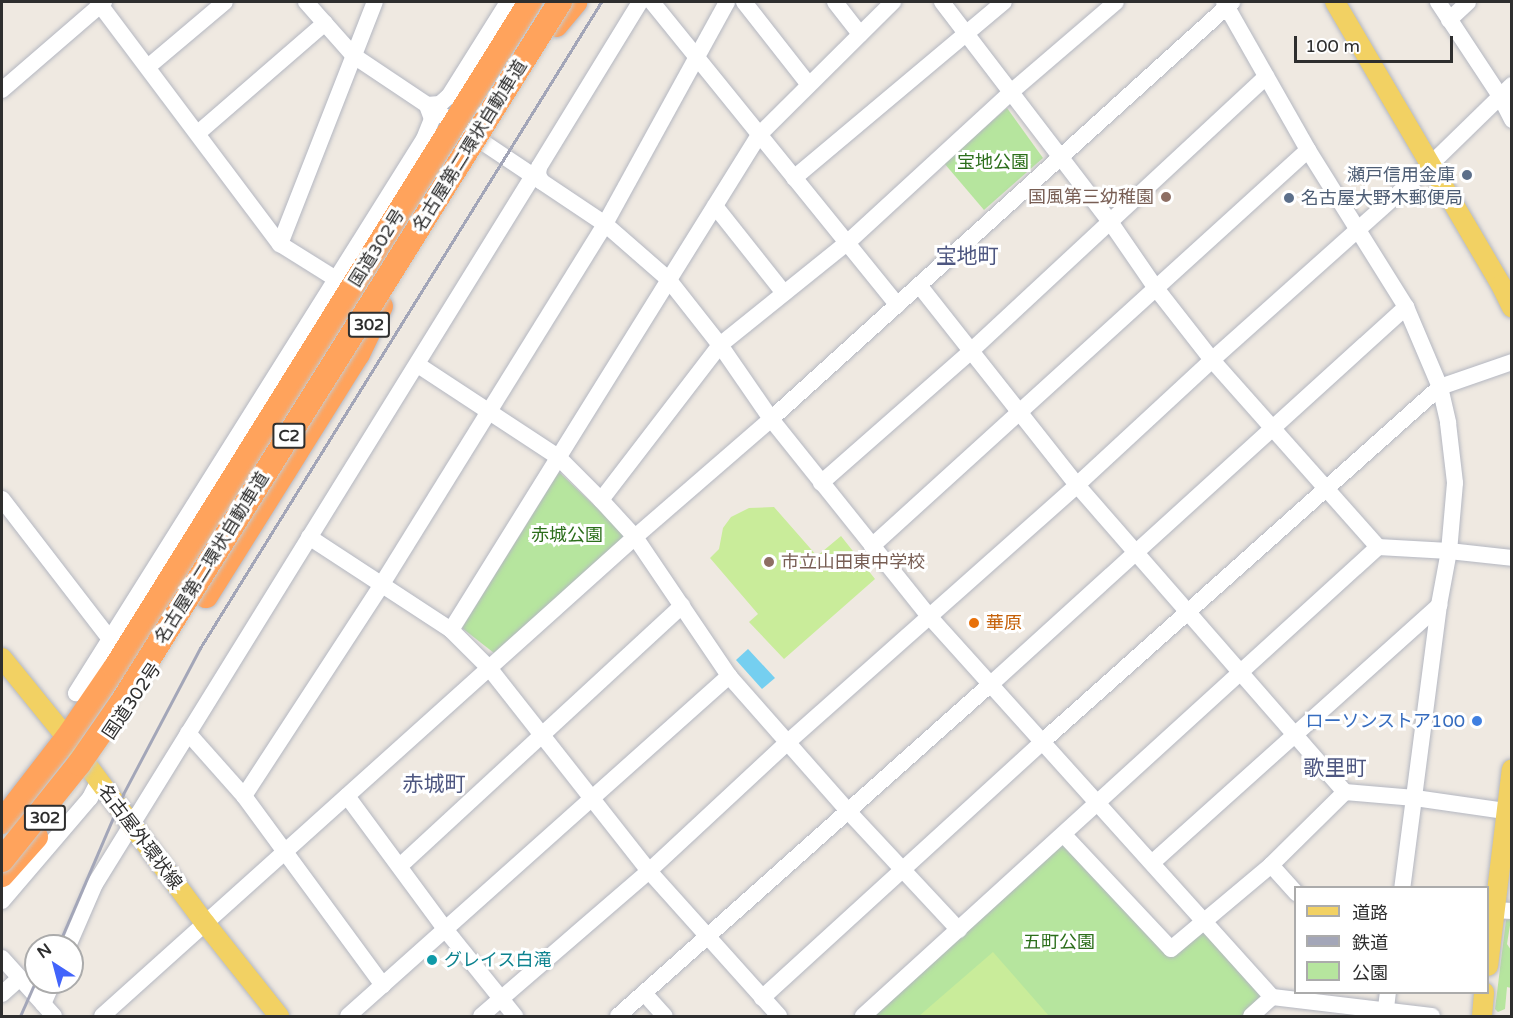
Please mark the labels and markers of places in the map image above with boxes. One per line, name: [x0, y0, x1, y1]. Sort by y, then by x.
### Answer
place label: 瀬戸信用金庫: [1347, 164, 1455, 186]
marker: 瀬戸信用金庫: [1460, 168, 1474, 182]
place label: 国風第三幼稚園: [1028, 186, 1154, 208]
place label: 名古屋大野木郵便局: [1301, 187, 1463, 209]
marker: 国風第三幼稚園: [1159, 190, 1173, 204]
marker: 名古屋大野木郵便局: [1282, 191, 1296, 205]
place label: 市立山田東中学校: [781, 551, 925, 573]
marker: 市立山田東中学校: [762, 555, 776, 569]
place label: 華原: [986, 612, 1022, 634]
marker: 華原: [967, 616, 981, 630]
place label: ローソンストア100: [1305, 710, 1465, 732]
marker: ローソンストア100: [1470, 714, 1484, 728]
place label: グレイス白滝: [444, 949, 552, 971]
marker: グレイス白滝: [425, 953, 439, 967]

